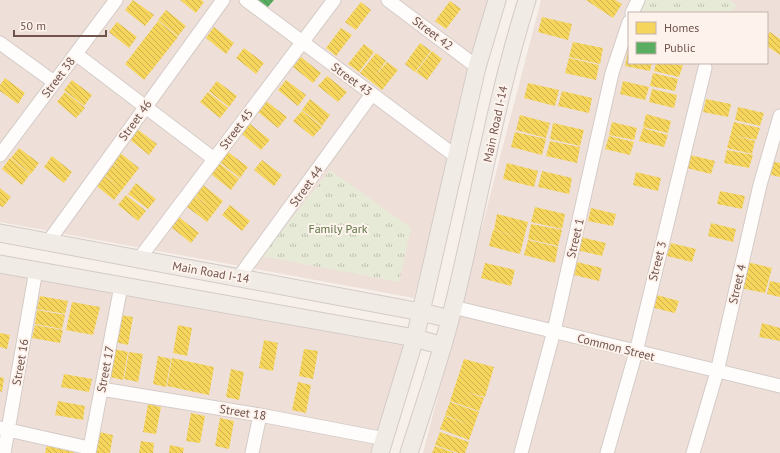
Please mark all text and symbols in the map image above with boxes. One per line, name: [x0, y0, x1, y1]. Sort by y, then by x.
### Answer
scale bar: [14, 12, 106, 38]
legend: [628, 12, 768, 64]
street label: Street 42: [410, 13, 456, 53]
text: 50 m: [20, 18, 46, 33]
text: Homes: [664, 20, 699, 35]
text: Public: [664, 40, 696, 55]
street label: Street 38: [38, 54, 78, 100]
street label: Street 43: [329, 59, 375, 99]
street label: Main Road I-14: [480, 84, 511, 164]
street label: Street 46: [115, 97, 155, 143]
street label: Street 45: [216, 106, 256, 152]
street label: Street 44: [286, 162, 326, 209]
street label: Street 1: [563, 217, 587, 259]
park label: Family Park: [308, 221, 368, 236]
street label: Street 3: [645, 240, 669, 282]
street label: Main Road I-14: [171, 258, 251, 286]
street label: Street 4: [725, 262, 749, 305]
street label: Common Street: [576, 330, 656, 364]
street label: Street 16: [9, 338, 31, 386]
street label: Street 17: [93, 345, 117, 393]
street label: Street 18: [219, 401, 267, 423]

